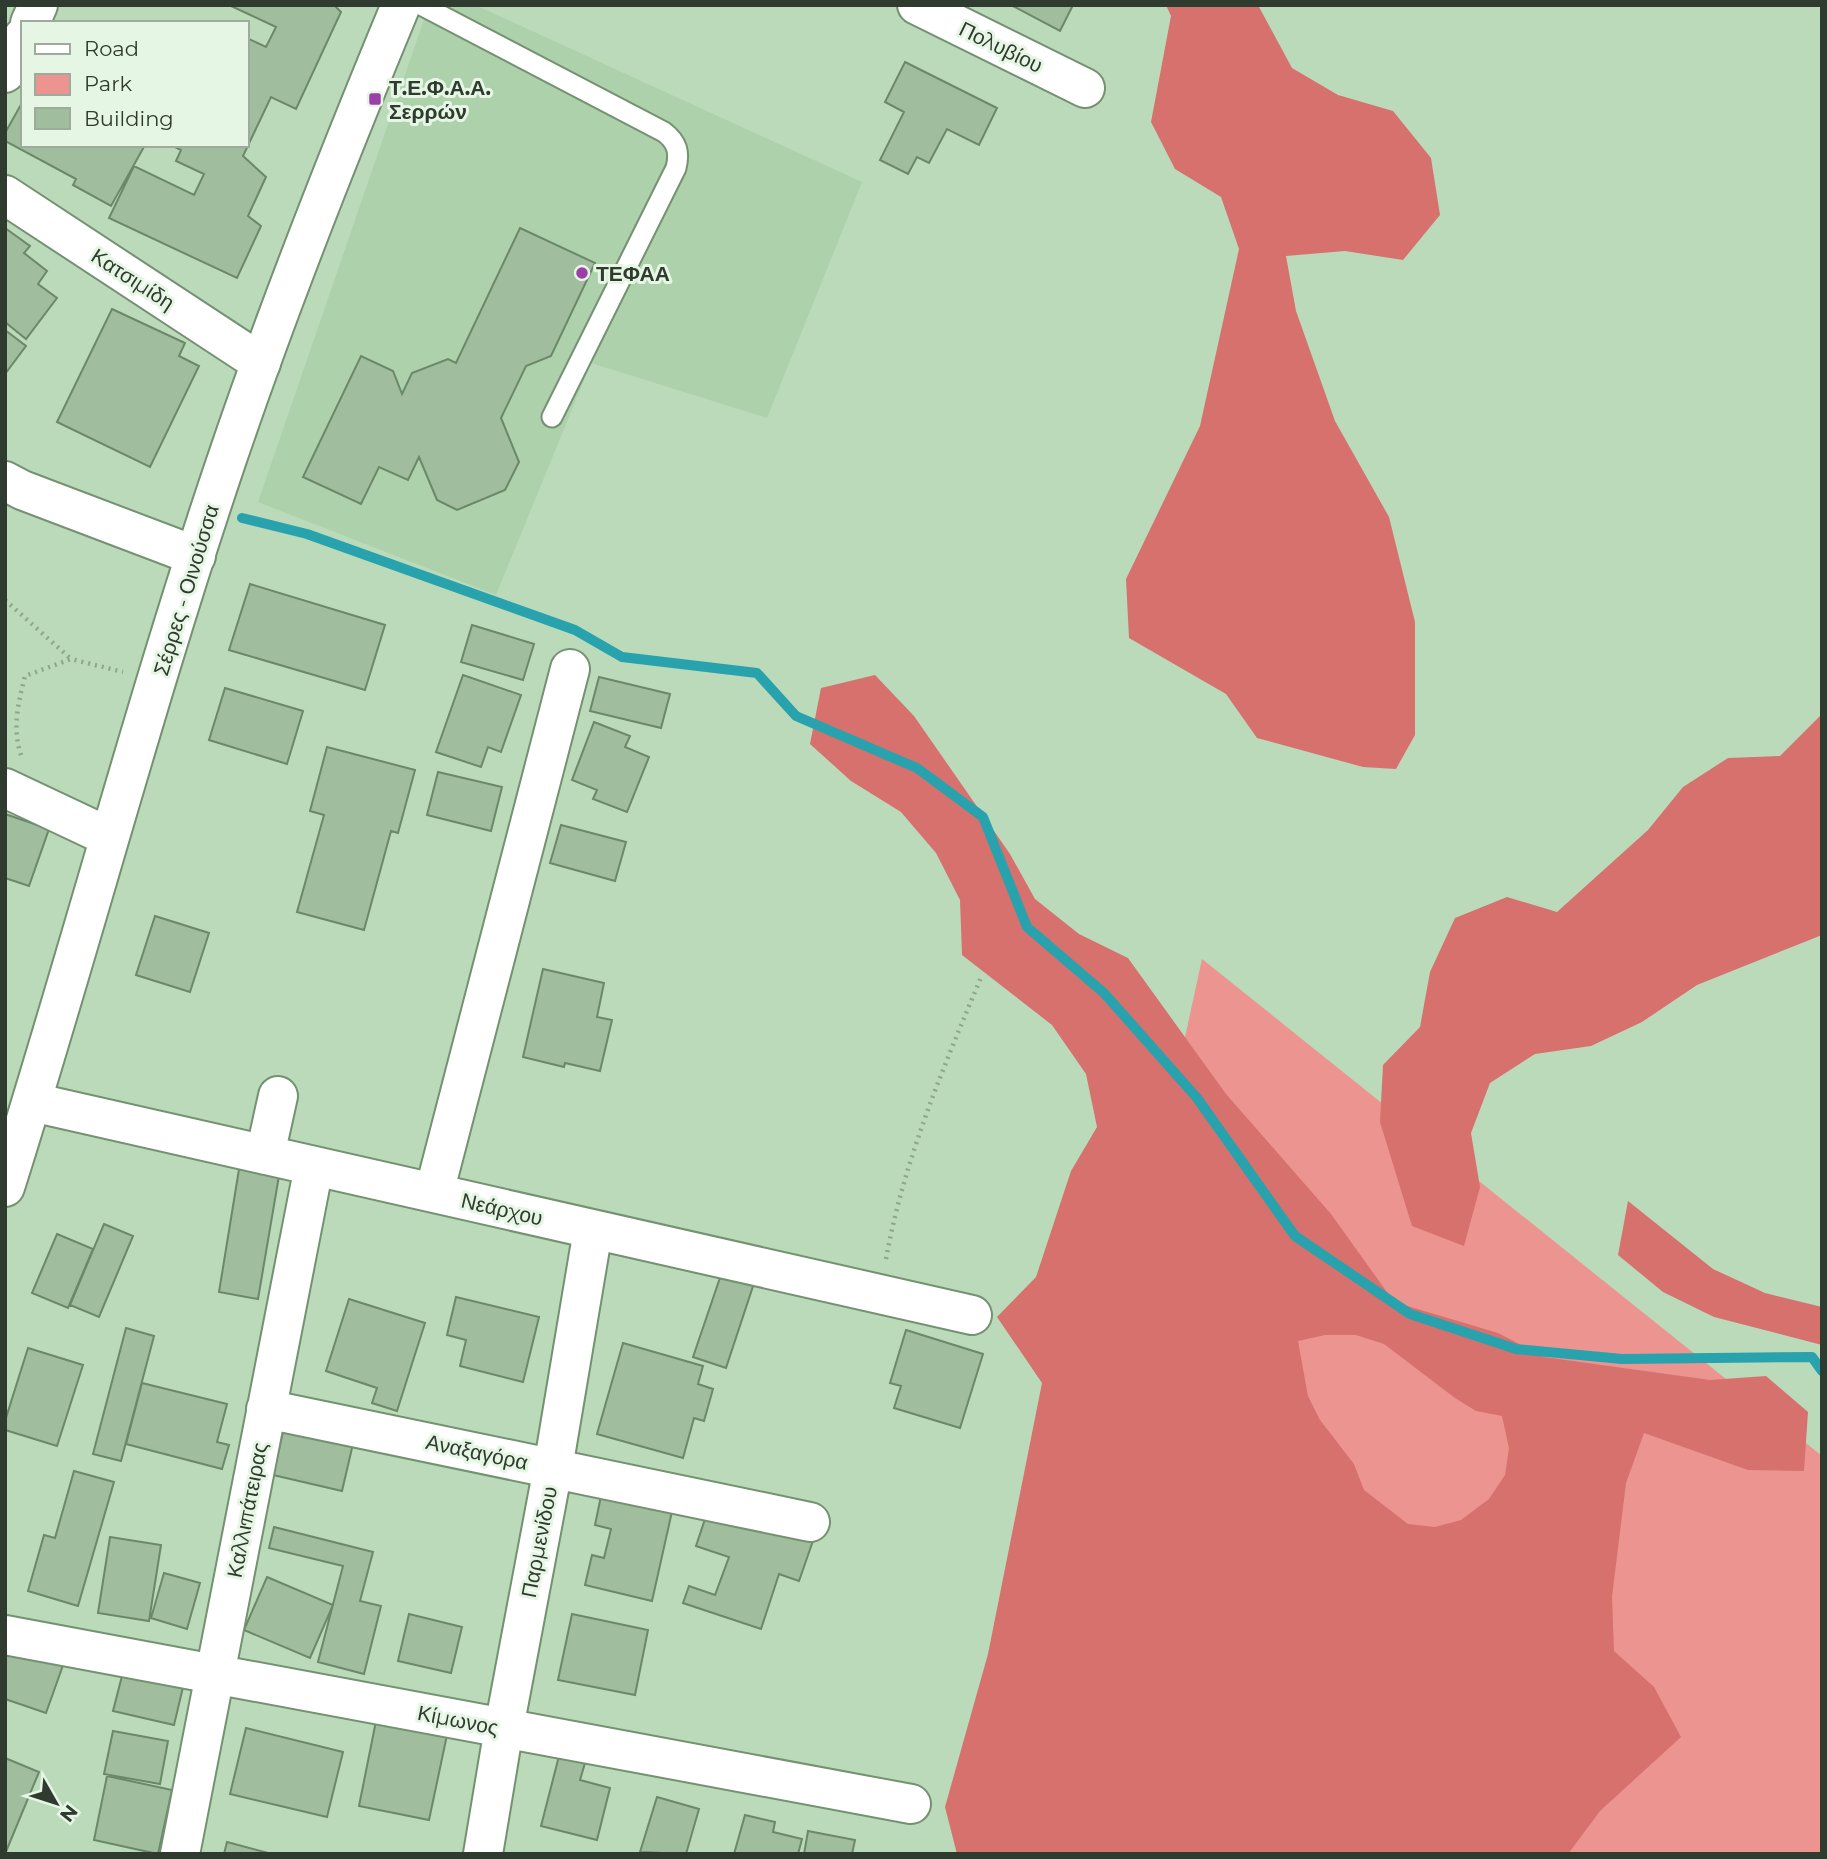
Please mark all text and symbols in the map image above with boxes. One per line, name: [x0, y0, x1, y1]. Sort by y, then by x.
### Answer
street label: Πολυβίου: [955, 16, 1047, 78]
legend: [21, 21, 248, 147]
text: Road: [84, 36, 139, 61]
text: Park: [84, 71, 132, 96]
place label: Τ.Ε.Φ.Α.Α. Σερρών: [389, 75, 491, 124]
marker: Τ.Ε.Φ.Α.Α. Σερρών: [367, 91, 383, 107]
text: Building: [84, 106, 174, 131]
street label: Κατσιμίδη: [87, 243, 179, 315]
place label: ΤΕΦΑΑ: [596, 261, 670, 286]
marker: ΤΕΦΑΑ: [574, 265, 590, 281]
street label: Σέρρες - Οινούσσα: [148, 501, 224, 679]
street label: Νεάρχου: [459, 1187, 545, 1231]
street label: Αναξαγόρα: [424, 1429, 530, 1475]
street label: Καλλιπάτειρας: [222, 1440, 272, 1580]
street label: Παρμενίδου: [516, 1484, 562, 1600]
street label: Κίμωνος: [416, 1700, 500, 1740]
north arrow: [21, 1768, 91, 1838]
text: N: [55, 1800, 83, 1827]

